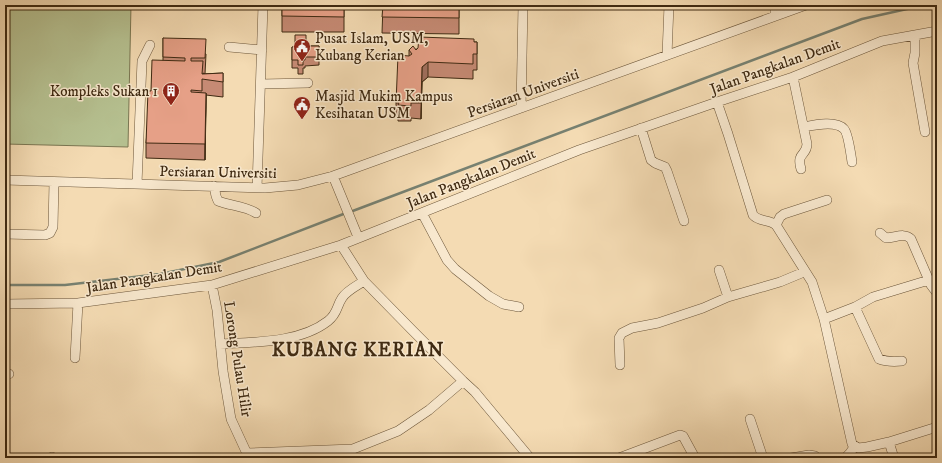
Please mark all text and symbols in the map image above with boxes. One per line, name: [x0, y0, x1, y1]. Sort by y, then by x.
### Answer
place label: Pusat Islam, USM, Kubang Kerian: [315, 29, 428, 65]
street label: Jalan Pangkalan Demit: [706, 34, 843, 100]
public building icon: Pusat Islam, USM, Kubang Kerian: [292, 37, 312, 62]
street label: Persiaran Universiti: [465, 64, 582, 122]
building icon: Kompleks Sukan 1: [161, 81, 181, 106]
place label: Kompleks Sukan 1: [50, 82, 158, 101]
place label: Masjid Mukim Kampus Kesihatan USM: [315, 87, 453, 123]
public building icon: Masjid Mukim Kampus Kesihatan USM: [292, 95, 312, 120]
street label: Jalan Pangkalan Demit: [402, 144, 539, 214]
street label: Persiaran Universiti: [159, 162, 277, 183]
street label: Jalan Pangkalan Demit: [83, 257, 224, 298]
street label: Lorong Pulau Hilir: [219, 300, 256, 419]
district label: KUBANG KERIAN: [272, 339, 444, 362]

